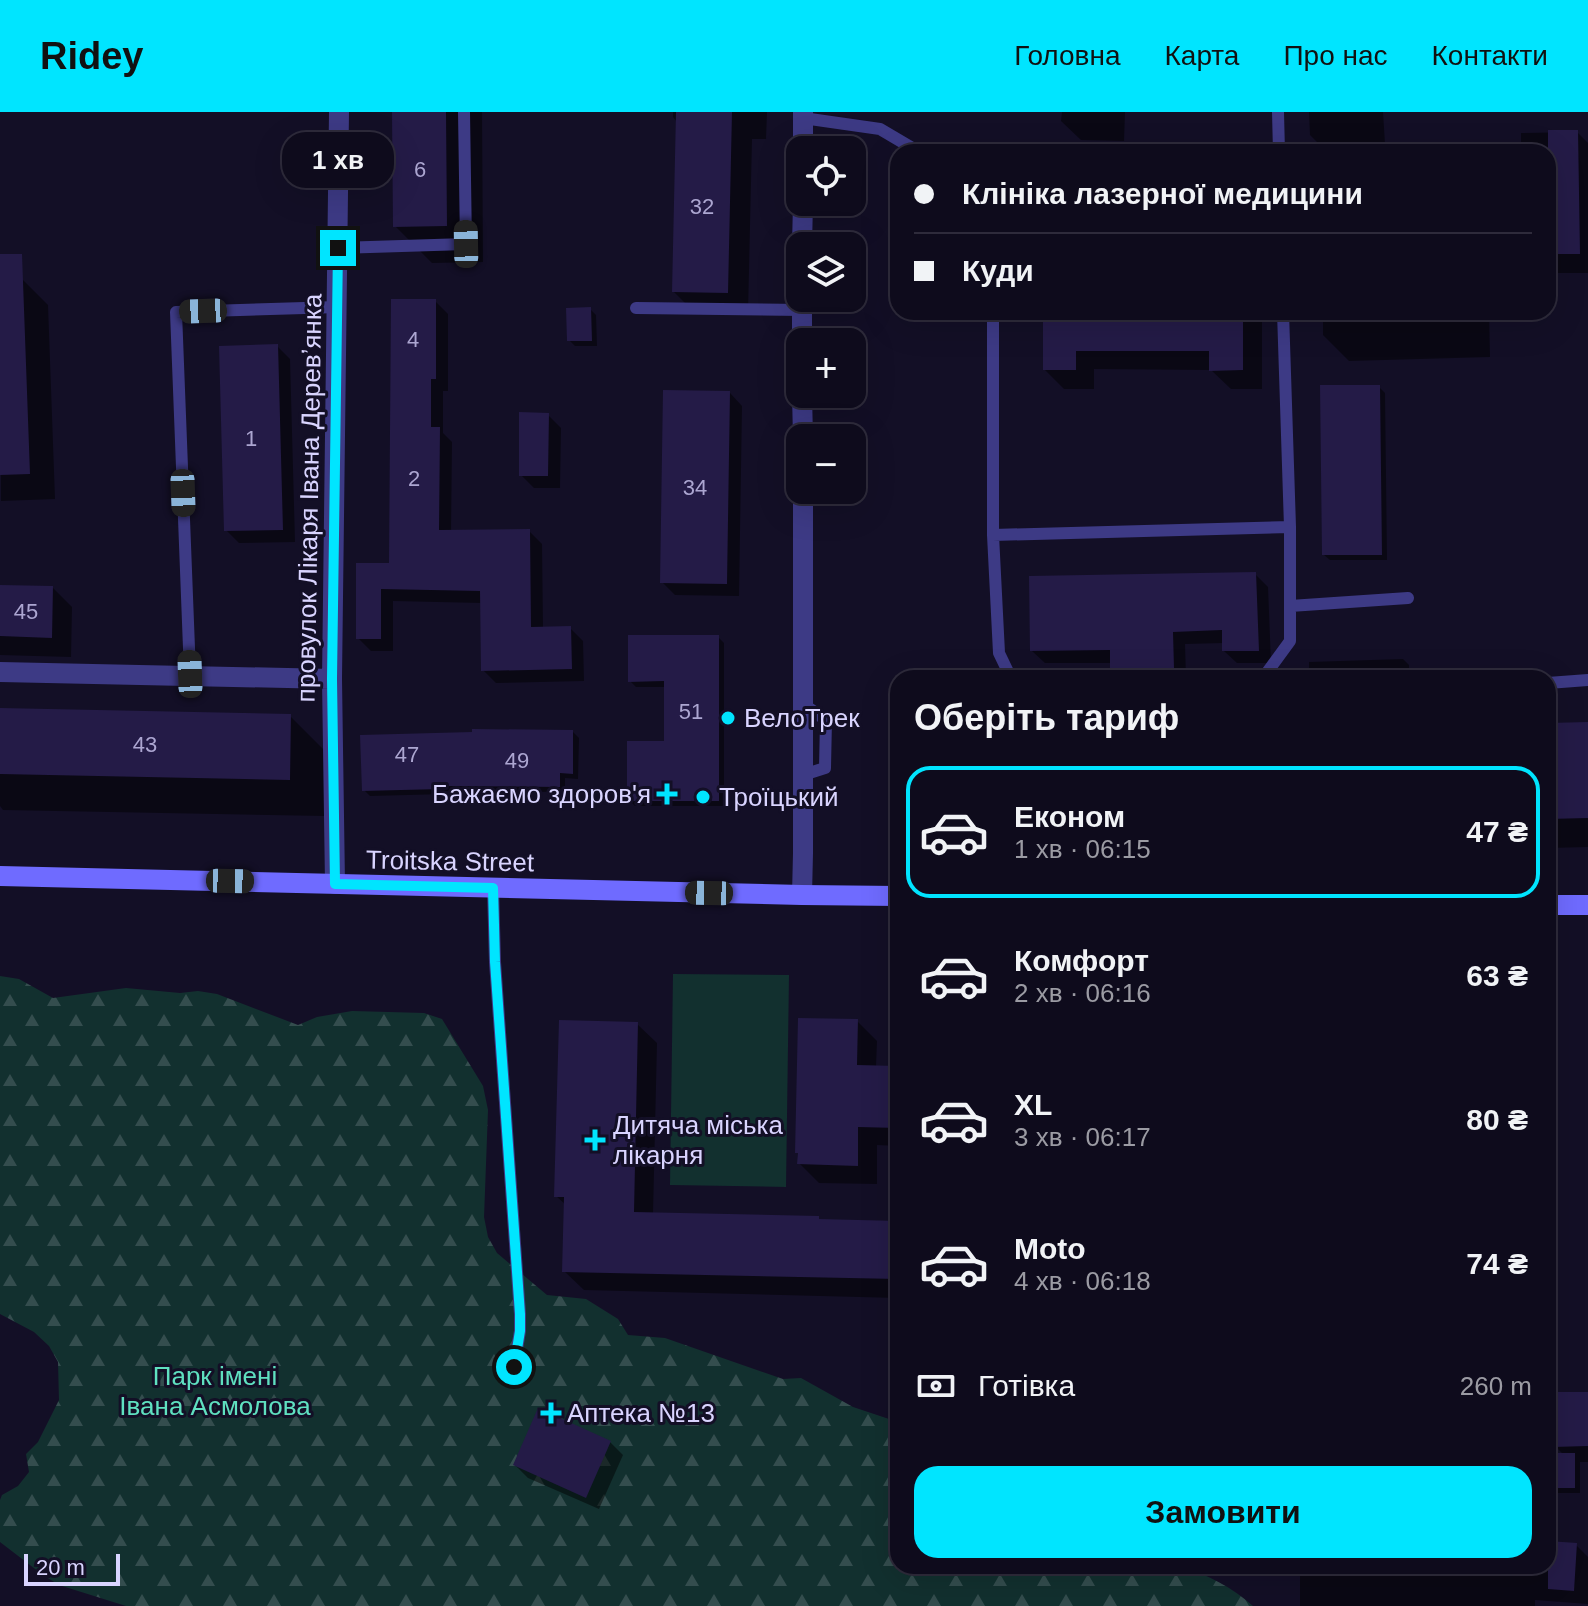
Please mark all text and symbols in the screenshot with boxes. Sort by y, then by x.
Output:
text: Ridey [40,35,143,77]
text: Головна [1014,40,1121,71]
text: Карта [1165,40,1239,71]
text: Про нас [1283,40,1388,71]
text: Контакти [1432,40,1548,71]
callout: 1 хв [282,132,394,188]
map controls [786,136,866,504]
button: locate [786,136,866,216]
text: 1 хв [312,145,364,175]
house number: 6 [414,157,426,182]
text: Клініка лазерної медицини [962,177,1363,210]
house number: 32 [690,194,714,219]
car [454,220,478,268]
route end [320,230,356,266]
button: layers [786,232,866,312]
text: Куди [962,254,1034,287]
street label: провулок Лікаря Івана Деревʼянка [290,293,328,703]
car [179,298,227,324]
house number: 4 [407,327,419,352]
button: + [786,328,866,408]
button: − [786,424,866,504]
house number: 1 [245,426,257,451]
house number: 2 [408,466,420,491]
car [170,469,196,517]
house number: 34 [683,475,707,500]
house number: 45 [14,599,38,624]
car [177,650,203,698]
text: Оберіть тариф [914,697,1179,738]
house number: 51 [679,699,703,724]
place label: ВелоТрек [744,703,860,733]
marker: ВелоТрек [719,709,737,727]
house number: 43 [133,732,157,757]
house number: 47 [395,742,419,767]
house number: 49 [505,748,529,773]
place label: Бажаємо здоров'я [432,779,651,809]
place label: Троїцький [719,782,838,812]
marker: Бажаємо здоров'я [658,785,676,803]
marker: Троїцький [694,788,712,806]
icon: car [918,796,990,868]
text: Економ [1014,800,1125,833]
text: 47 ₴ [1466,815,1528,848]
text: 1 хв · 06:15 [1014,834,1151,864]
street label: Troitska Street [366,845,535,877]
car [206,869,254,893]
car [685,881,733,905]
icon: car [918,940,990,1012]
text: Комфорт [1014,944,1149,977]
text: 63 ₴ [1466,959,1528,992]
text: 2 хв · 06:16 [1014,978,1151,1008]
icon: car [918,1084,990,1156]
text: XL [1014,1088,1052,1121]
text: 80 ₴ [1466,1103,1528,1136]
place label: Дитяча міська лікарня [613,1110,783,1170]
text: 3 хв · 06:17 [1014,1122,1151,1152]
marker: Дитяча міська лікарня [584,1129,606,1151]
icon: car [918,1228,990,1300]
text: Moto [1014,1232,1086,1265]
text: 74 ₴ [1466,1247,1528,1280]
text: 4 хв · 06:18 [1014,1266,1151,1296]
route start [496,1349,532,1385]
park label: Парк імені Івана Асмолова [119,1361,311,1421]
icon: cash [914,1364,958,1408]
text: Готівка [978,1369,1075,1402]
text: 260 m [1460,1371,1532,1401]
place label: Аптека №13 [567,1398,715,1428]
marker: Аптека №13 [542,1404,560,1422]
button: Замовити [914,1466,1532,1558]
scale bar [24,1550,120,1586]
text: 20 m [36,1555,85,1580]

